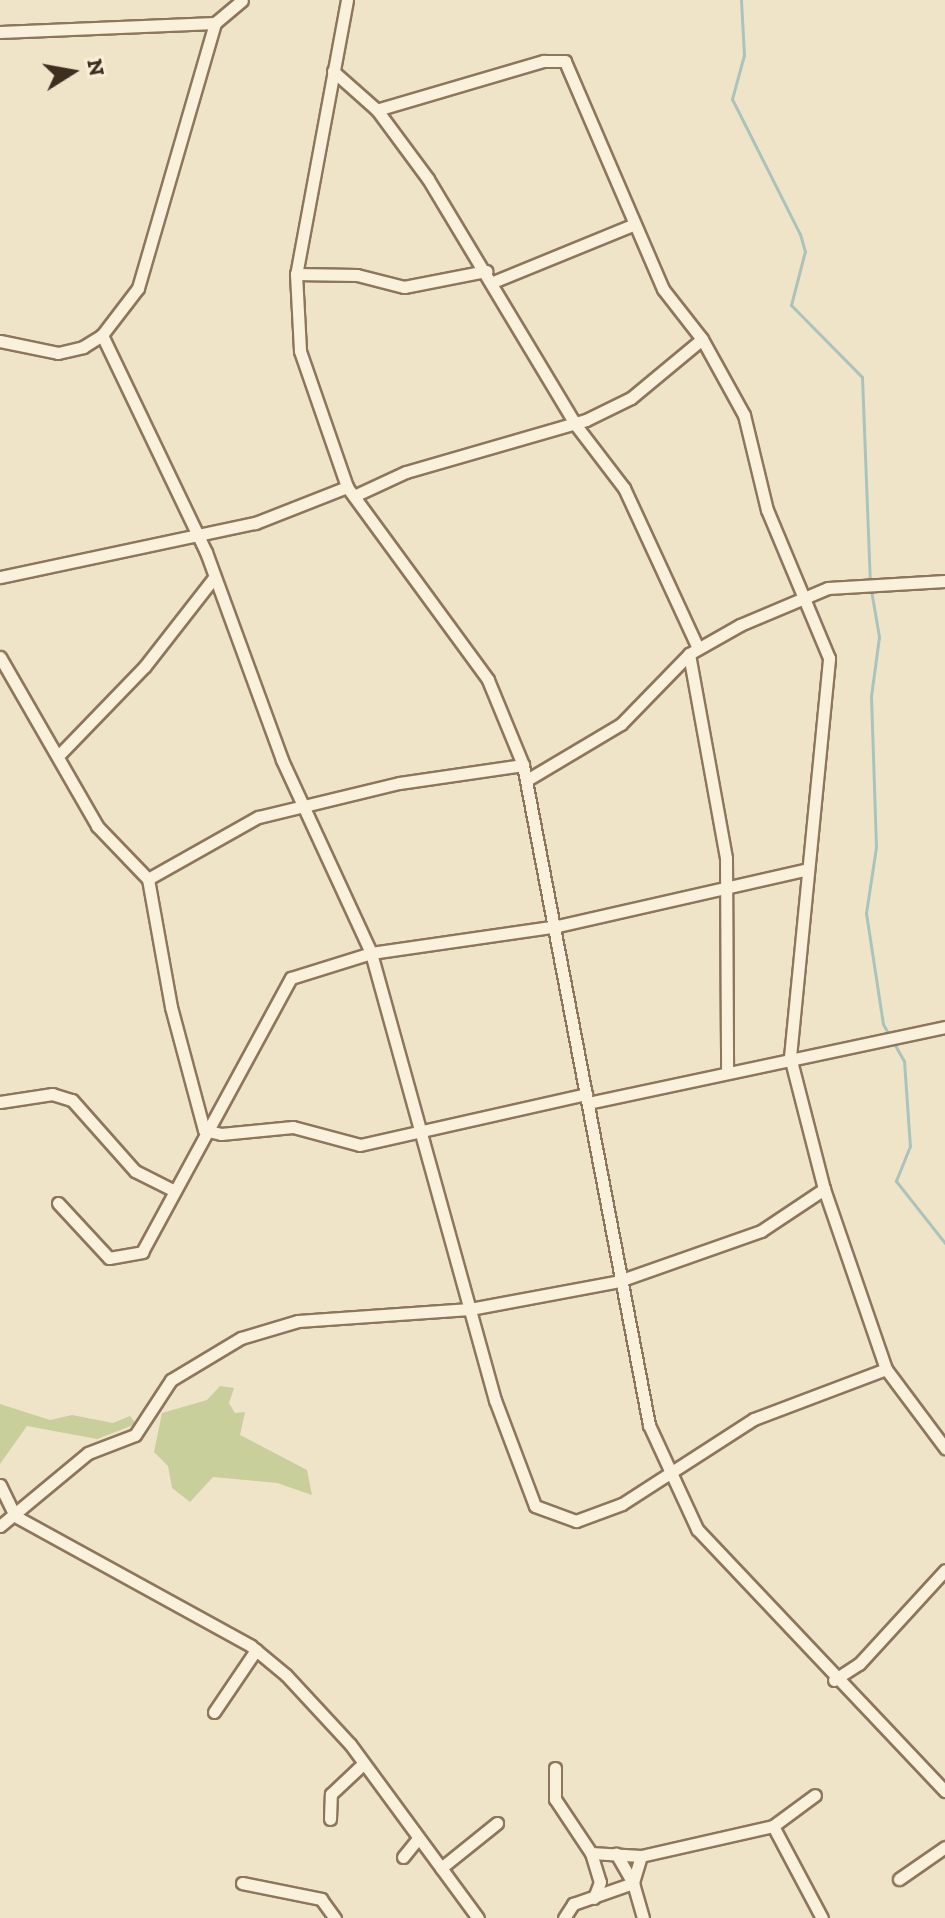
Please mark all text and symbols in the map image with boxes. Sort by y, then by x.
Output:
north arrow [32,32,112,112]
text: N [81,57,111,78]

